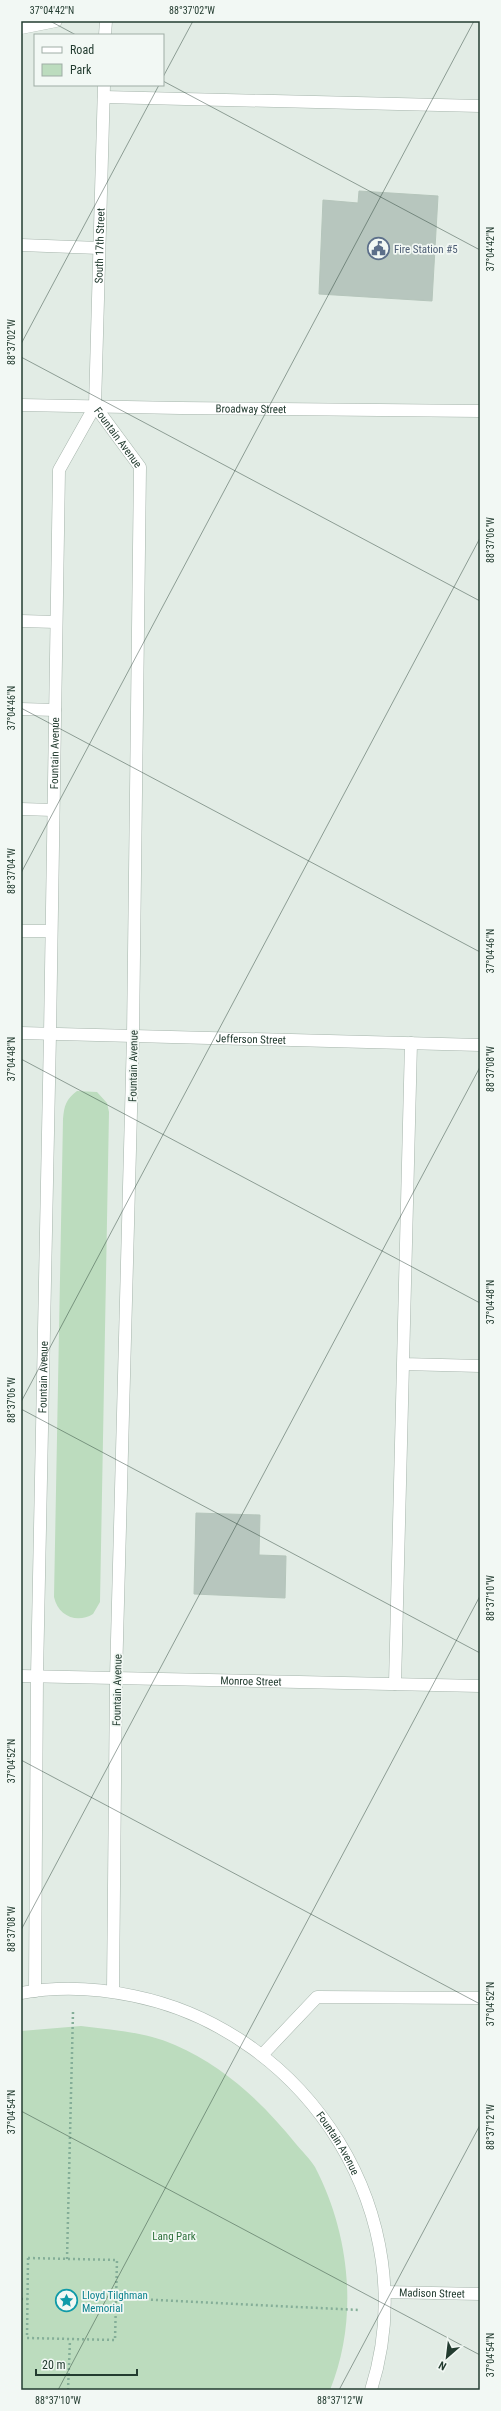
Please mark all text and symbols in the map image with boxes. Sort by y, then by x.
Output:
text: 37°04'42"N [30,5,74,16]
text: 88°37'02"W [169,5,215,16]
legend [34,34,164,86]
text: Road [70,43,94,57]
text: Park [70,63,92,77]
street label: South 17th Street [92,208,108,284]
text: 37°04'42"N [485,227,496,271]
public building icon: Fire Station #5 [365,236,391,262]
place label: Fire Station #5 [394,243,458,256]
text: 88°37'02"W [6,319,17,365]
street label: Broadway Street [215,402,286,416]
street label: Fountain Avenue [91,405,144,471]
text: 88°37'06"W [485,517,496,563]
text: 37°04'46"N [6,686,17,730]
street label: Fountain Avenue [48,717,62,789]
text: 88°37'04"W [6,848,17,894]
text: 37°04'46"N [485,929,496,973]
street label: Fountain Avenue [126,1030,141,1102]
street label: Jefferson Street [216,1032,286,1047]
text: 37°04'48"N [6,1037,17,1081]
text: 88°37'08"W [485,1046,496,1092]
text: 37°04'48"N [485,1280,496,1324]
street label: Fountain Avenue [36,1341,51,1413]
text: 88°37'06"W [6,1377,17,1423]
text: 88°37'10"W [485,1575,496,1621]
street label: Fountain Avenue [110,1654,125,1726]
street label: Monroe Street [220,1674,282,1689]
text: 37°04'52"N [6,1739,17,1783]
text: 88°37'08"W [6,1906,17,1952]
text: 37°04'52"N [485,1982,496,2026]
text: 37°04'54"N [6,2090,17,2134]
text: 88°37'12"W [485,2104,496,2150]
street label: Fountain Avenue [313,2109,362,2177]
park label: Lang Park [152,2230,196,2243]
street label: Madison Street [399,2286,465,2301]
place icon: Lloyd Tilghman Memorial [53,2288,79,2314]
place label: Lloyd Tilghman Memorial [82,2289,148,2315]
text: 37°04'54"N [485,2333,496,2377]
north arrow [427,2337,467,2377]
scale bar [36,2351,137,2377]
text: 20 m [42,2358,66,2372]
text: N [436,2358,449,2373]
text: 88°37'10"W [35,2395,81,2406]
text: 88°37'12"W [317,2395,363,2406]

